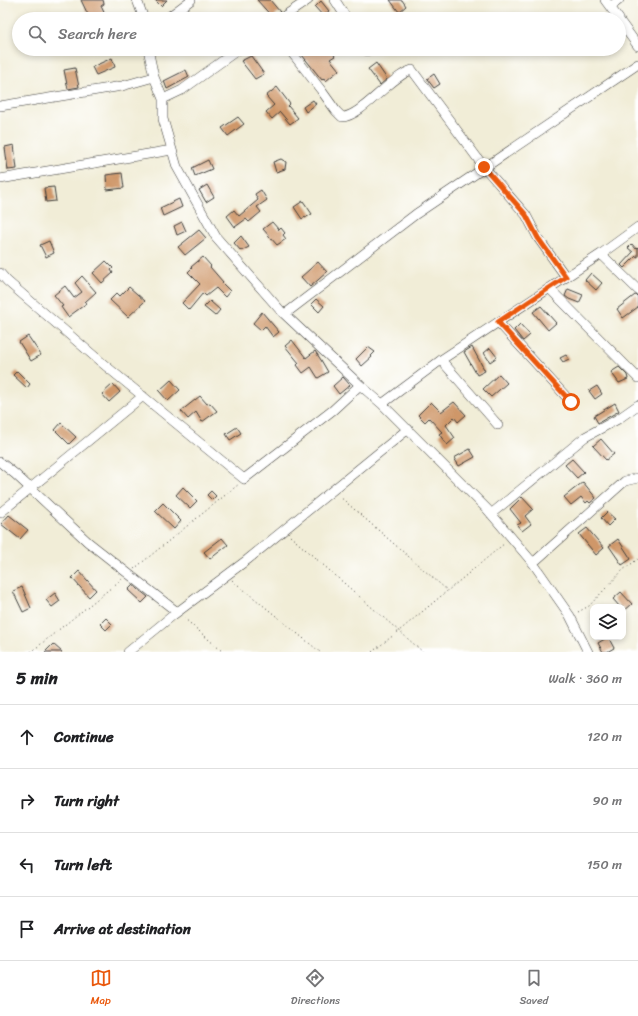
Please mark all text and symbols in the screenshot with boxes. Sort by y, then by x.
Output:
search box [12,12,626,56]
text: Search here [58,21,137,47]
icon: search [26,23,48,45]
route end [475,158,493,176]
route start [562,393,580,411]
map controls [590,604,626,640]
button: layers [590,604,626,640]
text: 5 min [16,663,58,693]
text: Walk · 360 m [548,667,622,690]
text: Continue [54,724,114,750]
text: 120 m [587,725,622,748]
icon: ahead [16,726,38,748]
text: Turn right [54,788,119,814]
text: 90 m [592,789,622,812]
icon: right [16,790,38,812]
text: Turn left [54,852,112,878]
text: 150 m [587,853,622,876]
icon: left [16,854,38,876]
text: Arrive at destination [54,916,191,942]
icon: arrive [16,918,38,940]
tab: Map [90,967,112,1010]
tab: Directions [291,967,340,1010]
tab: Saved [519,967,548,1010]

